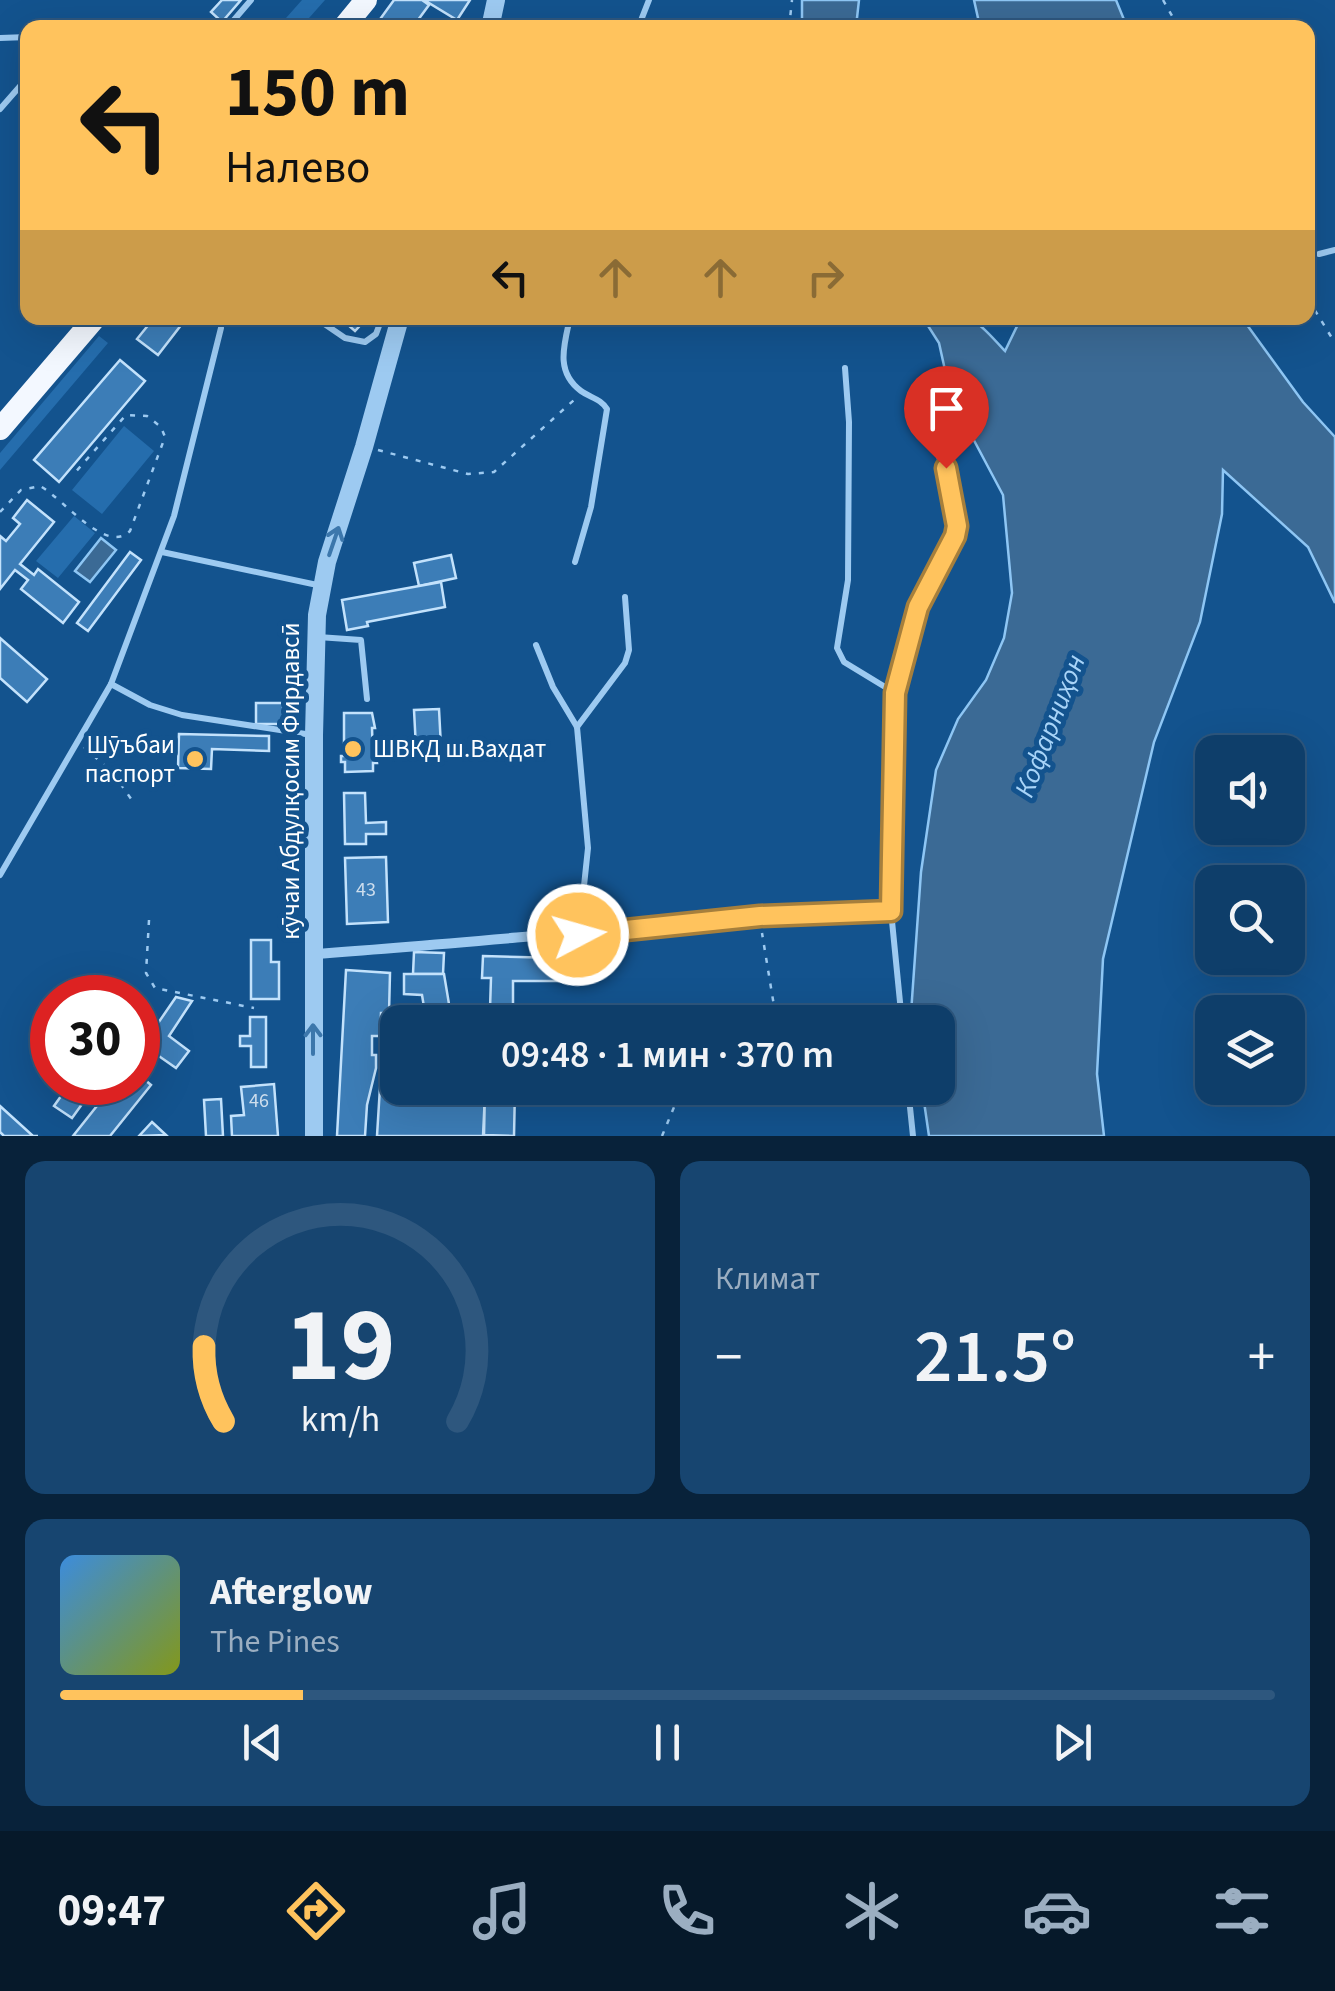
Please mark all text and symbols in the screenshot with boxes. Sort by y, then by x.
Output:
text: 150 m [225,43,410,143]
icon: left [60,60,190,190]
text: Налево [225,136,371,200]
icon: left [483,250,538,305]
icon: ahead [588,250,643,305]
icon: ahead [693,250,748,305]
icon: right [798,250,853,305]
pin [904,366,989,469]
icon: arrive [919,381,974,436]
one-way arrow [326,526,344,557]
street label: кӯчаи Абдулқосим Фирдавсӣ [273,622,309,940]
water label: Кофарниҳон [1004,649,1096,803]
place label: Шӯъбаи паспорт [85,727,175,792]
place label: ШВКД ш.Вахдат [373,731,546,767]
map controls [1195,735,1305,1105]
button: sound [1195,735,1305,845]
marker: ШВКД ш.Вахдат [342,738,364,760]
marker: Шӯъбаи паспорт [184,748,206,770]
button: search [1195,865,1305,975]
house number: 43 [356,876,376,904]
position arrow [526,883,630,987]
speed limit sign: 30 [30,975,160,1105]
button: layers [1195,995,1305,1105]
one-way arrow [304,1023,323,1055]
text: 09:48 · 1 мин · 370 m [501,1028,834,1082]
house number: 46 [249,1087,269,1115]
text: Климат [715,1256,820,1302]
text: 19 [285,1273,395,1421]
text: 21.5° [914,1304,1076,1411]
text: − [715,1319,742,1397]
text: + [1248,1319,1275,1397]
text: km/h [300,1394,380,1445]
text: Afterglow [210,1565,373,1619]
text: The Pines [210,1619,340,1665]
icon: previous [235,1715,290,1770]
icon: pause [640,1715,695,1770]
icon: next [1045,1715,1100,1770]
icon: directions [281,1876,351,1946]
icon: music [467,1876,537,1946]
icon: phone [652,1876,722,1946]
icon: climate [837,1876,907,1946]
icon: car [1022,1876,1092,1946]
icon: filters [1207,1876,1277,1946]
text: 09:47 [58,1879,166,1943]

